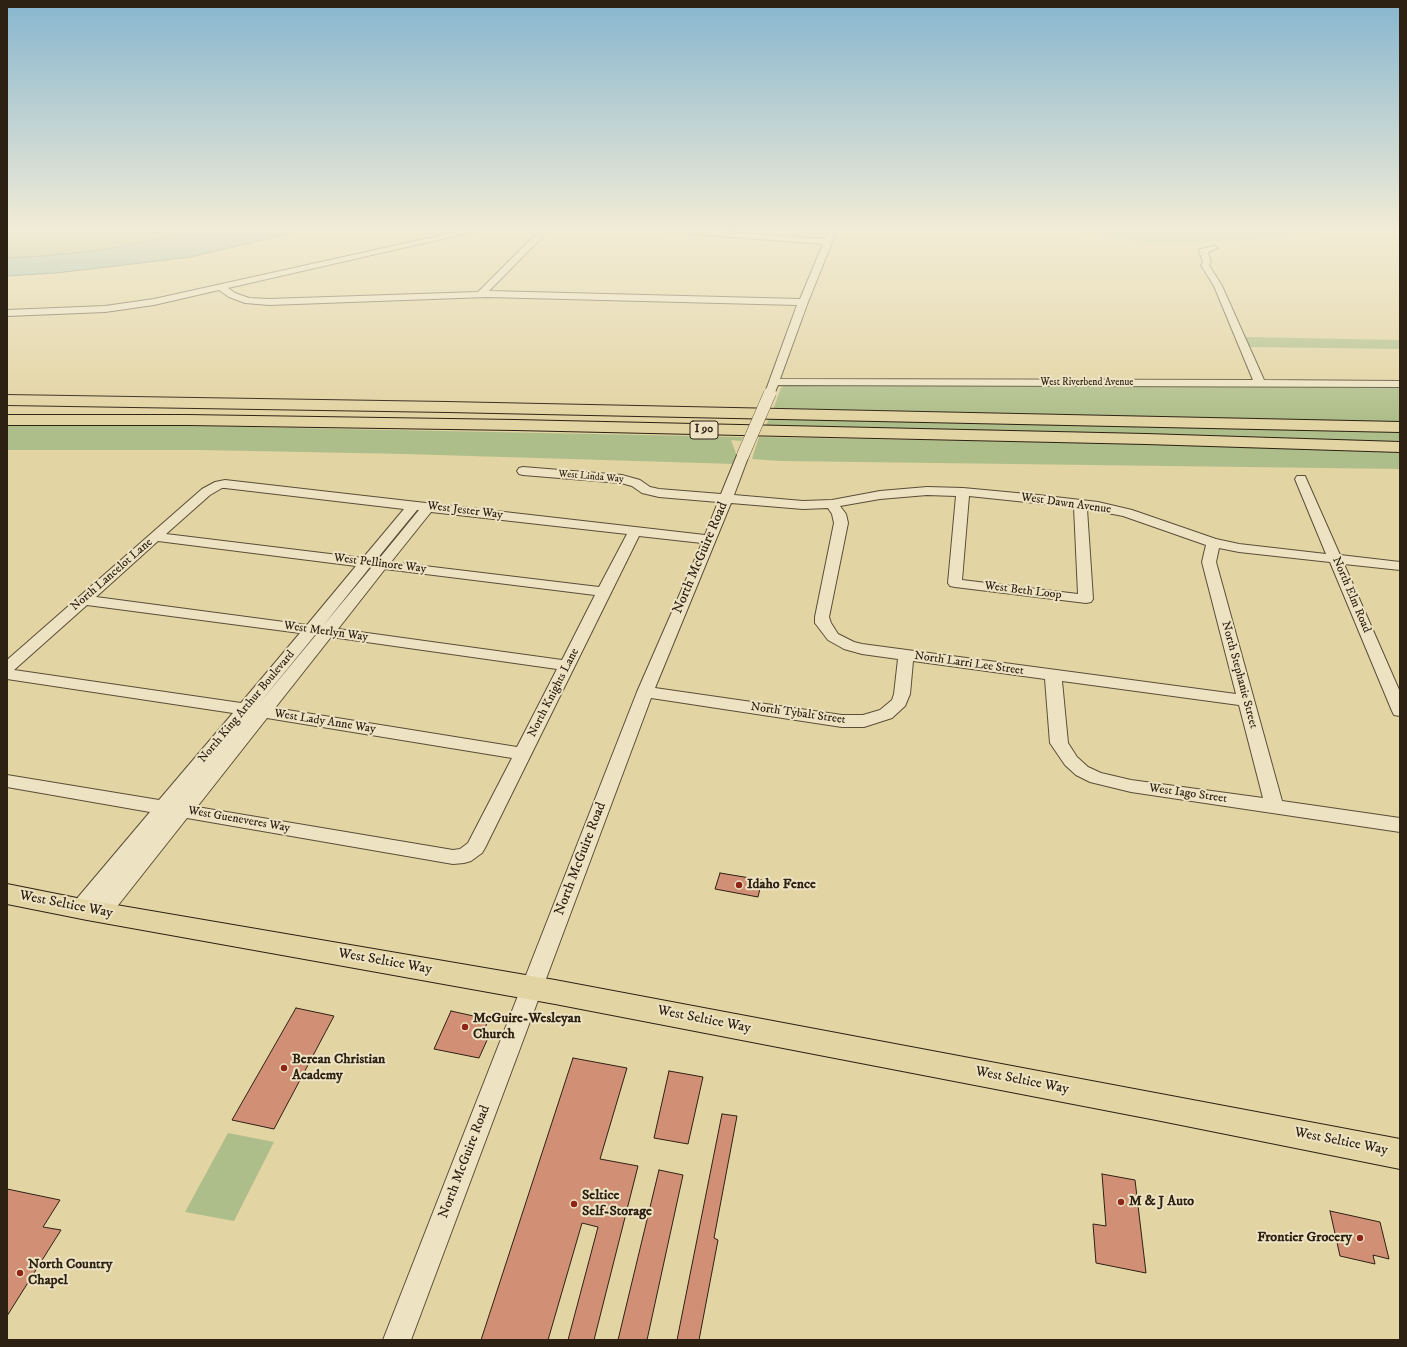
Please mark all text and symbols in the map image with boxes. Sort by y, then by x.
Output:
street label: West Riverbend Avenue [1041,377,1133,389]
road number: I 90 [690,421,718,439]
street label: West Linda Way [558,468,624,486]
street label: West Dawn Avenue [1020,491,1112,517]
street label: West Jester Way [426,499,504,523]
street label: North McGuire Road [670,500,732,616]
street label: North Lancelot Lane [68,536,156,614]
street label: West Pellinore Way [333,551,427,577]
street label: North Elm Road [1329,555,1373,635]
street label: West Beth Loop [984,579,1062,603]
street label: West Merlyn Way [283,619,369,645]
street label: North Stephanie Street [1218,620,1260,730]
street label: North Knights Lane [525,646,583,740]
street label: North King Arthur Boulevard [196,648,298,766]
street label: North Larri Lee Street [913,649,1025,679]
street label: North Tybalt Street [750,700,846,728]
street label: West Lady Anne Way [273,707,377,737]
street label: West Iago Street [1148,781,1228,807]
street label: North McGuire Road [552,800,610,918]
street label: West Gueneveres Way [187,804,291,836]
place label: Idaho Fence [747,877,816,893]
marker: Idaho Fence [734,880,744,890]
street label: West Seltice Way [18,888,114,922]
street label: West Seltice Way [337,945,433,979]
street label: West Seltice Way [656,1003,752,1037]
place label: McGuire-Wesleyan Church [473,1011,581,1044]
marker: McGuire-Wesleyan Church [460,1022,470,1032]
place label: Berean Christian Academy [292,1052,385,1084]
marker: Berean Christian Academy [279,1063,289,1073]
street label: West Seltice Way [974,1064,1070,1098]
street label: North McGuire Road [436,1103,494,1221]
street label: West Seltice Way [1293,1125,1389,1159]
place label: Seltice Self-Storage [582,1188,652,1220]
place label: M & J Auto [1129,1194,1194,1210]
marker: M & J Auto [1116,1197,1126,1207]
marker: Seltice Self-Storage [569,1199,579,1209]
place label: Frontier Grocery [1257,1230,1352,1246]
marker: Frontier Grocery [1355,1233,1365,1243]
place label: North Country Chapel [28,1257,112,1290]
marker: North Country Chapel [15,1268,25,1278]

